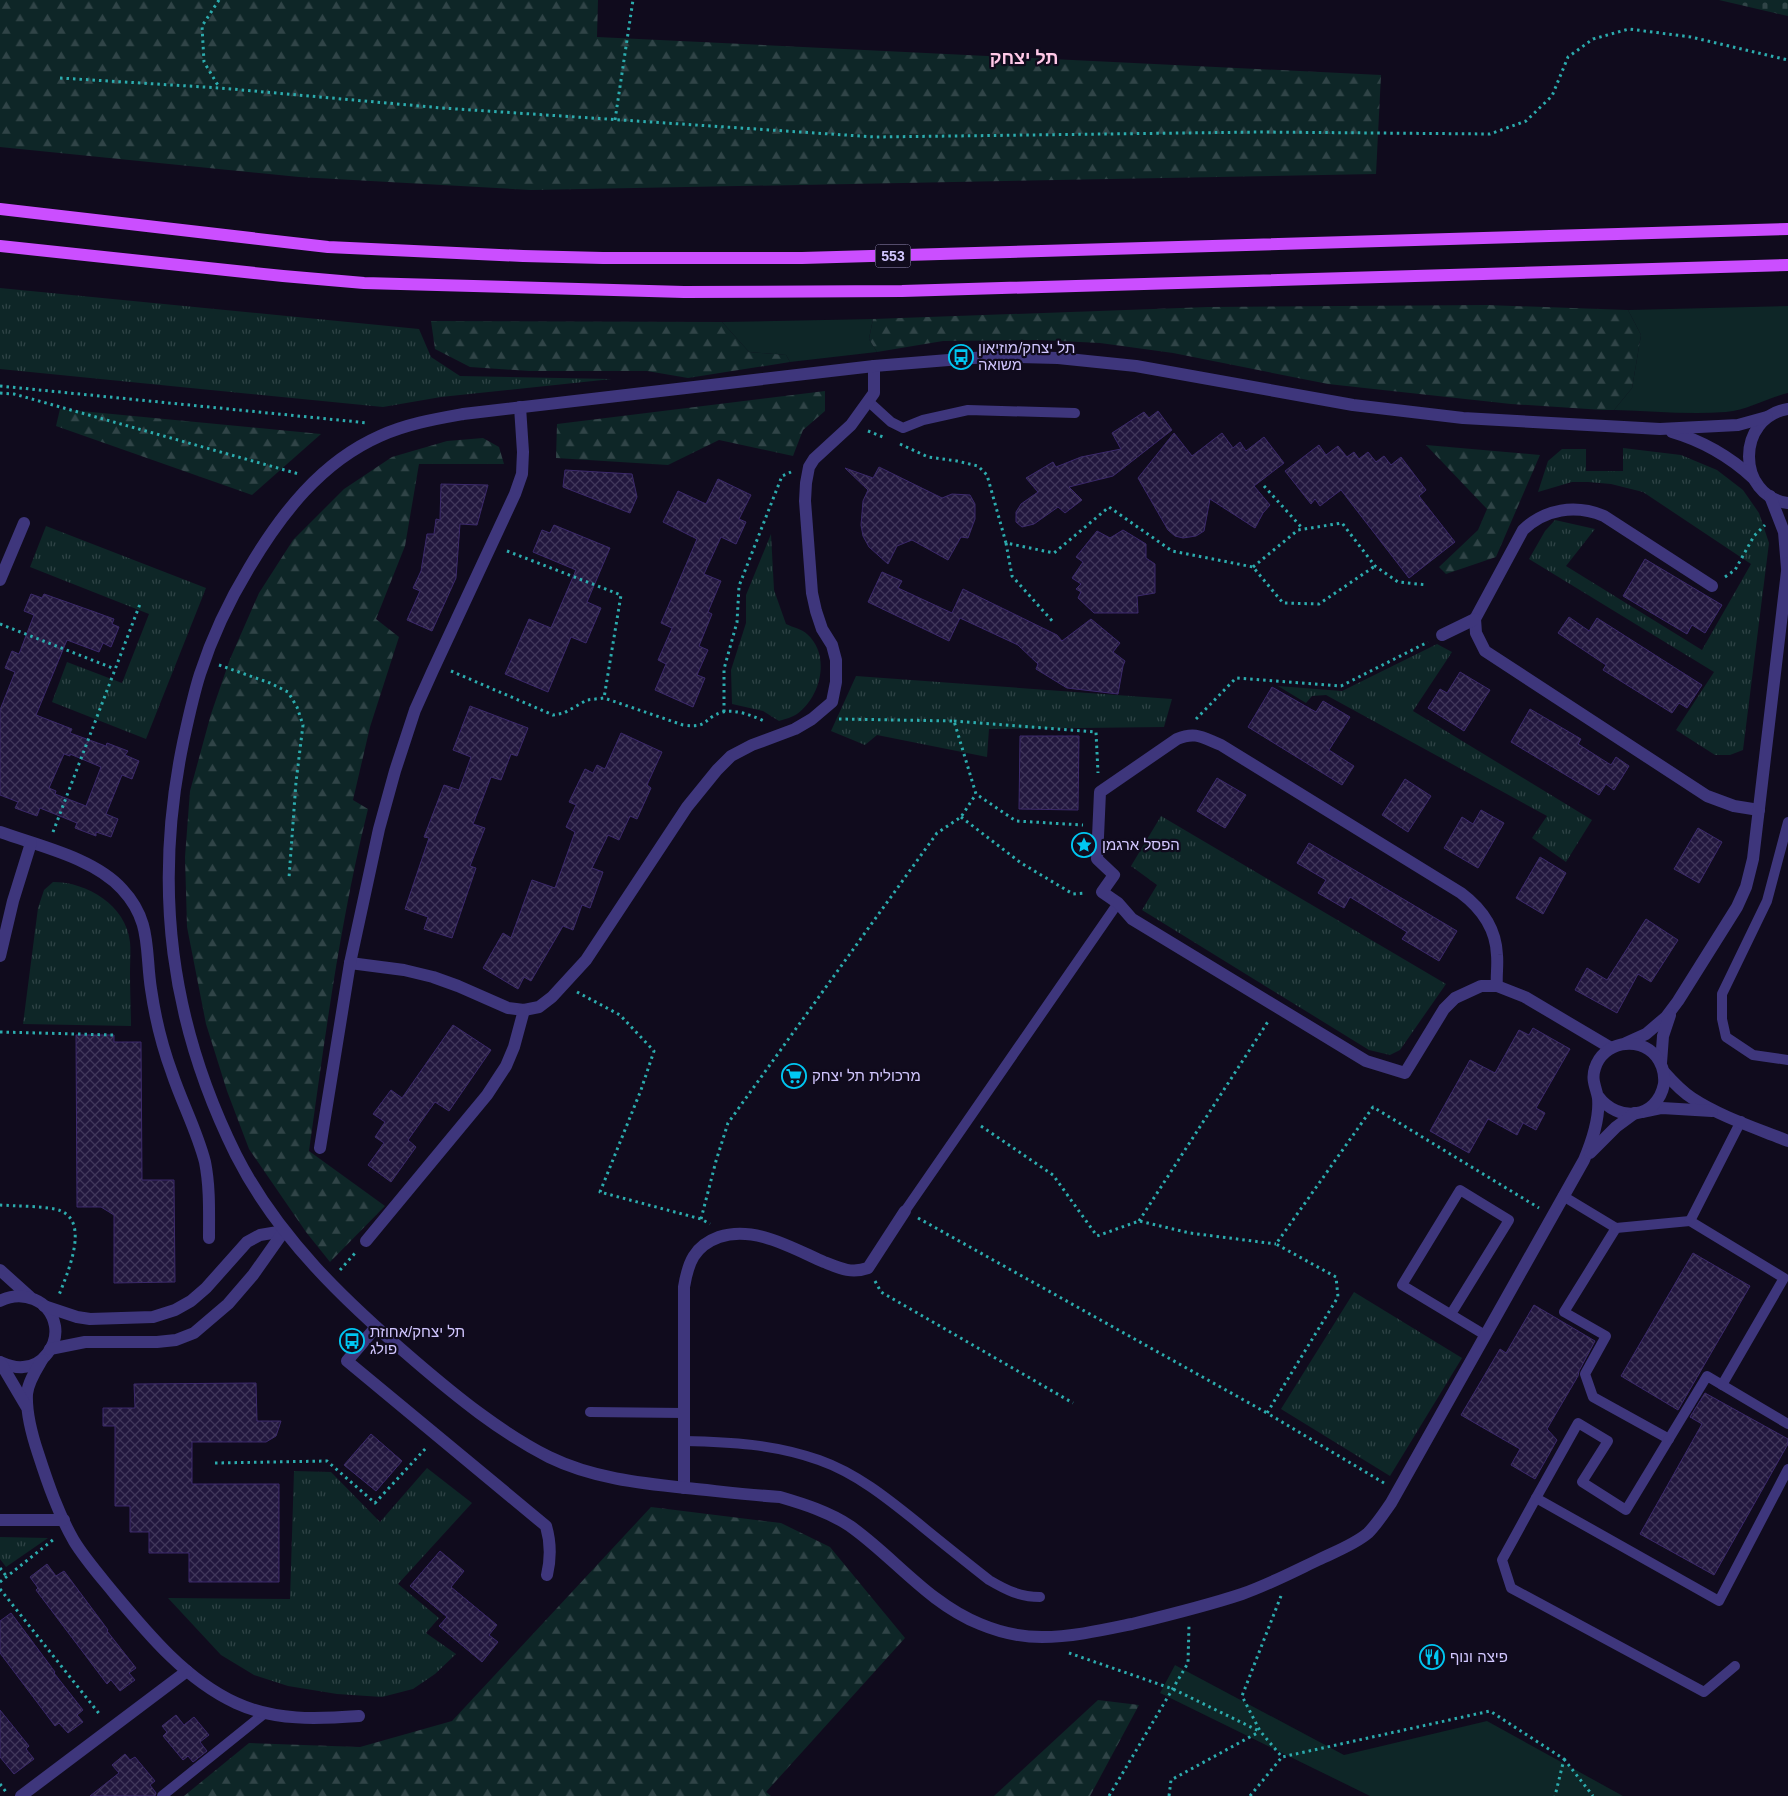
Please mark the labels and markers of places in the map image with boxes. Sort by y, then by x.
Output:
place label: תל יצחק/מוזיאון משואה [978,339,1075,373]
bus stop icon: תל יצחק/מוזיאון משואה [948,344,974,370]
place icon: הפסל ארגמן [1071,832,1097,858]
place label: הפסל ארגמן [1102,836,1180,853]
supermarket icon: מרכולית תל יצחק [781,1063,807,1089]
place label: מרכולית תל יצחק [812,1067,921,1084]
place label: תל יצחק/אחוזת פולג [370,1323,465,1357]
bus stop icon: תל יצחק/אחוזת פולג [339,1328,365,1354]
restaurant icon: פיצה ונוף [1419,1644,1445,1670]
place label: פיצה ונוף [1450,1648,1508,1665]

